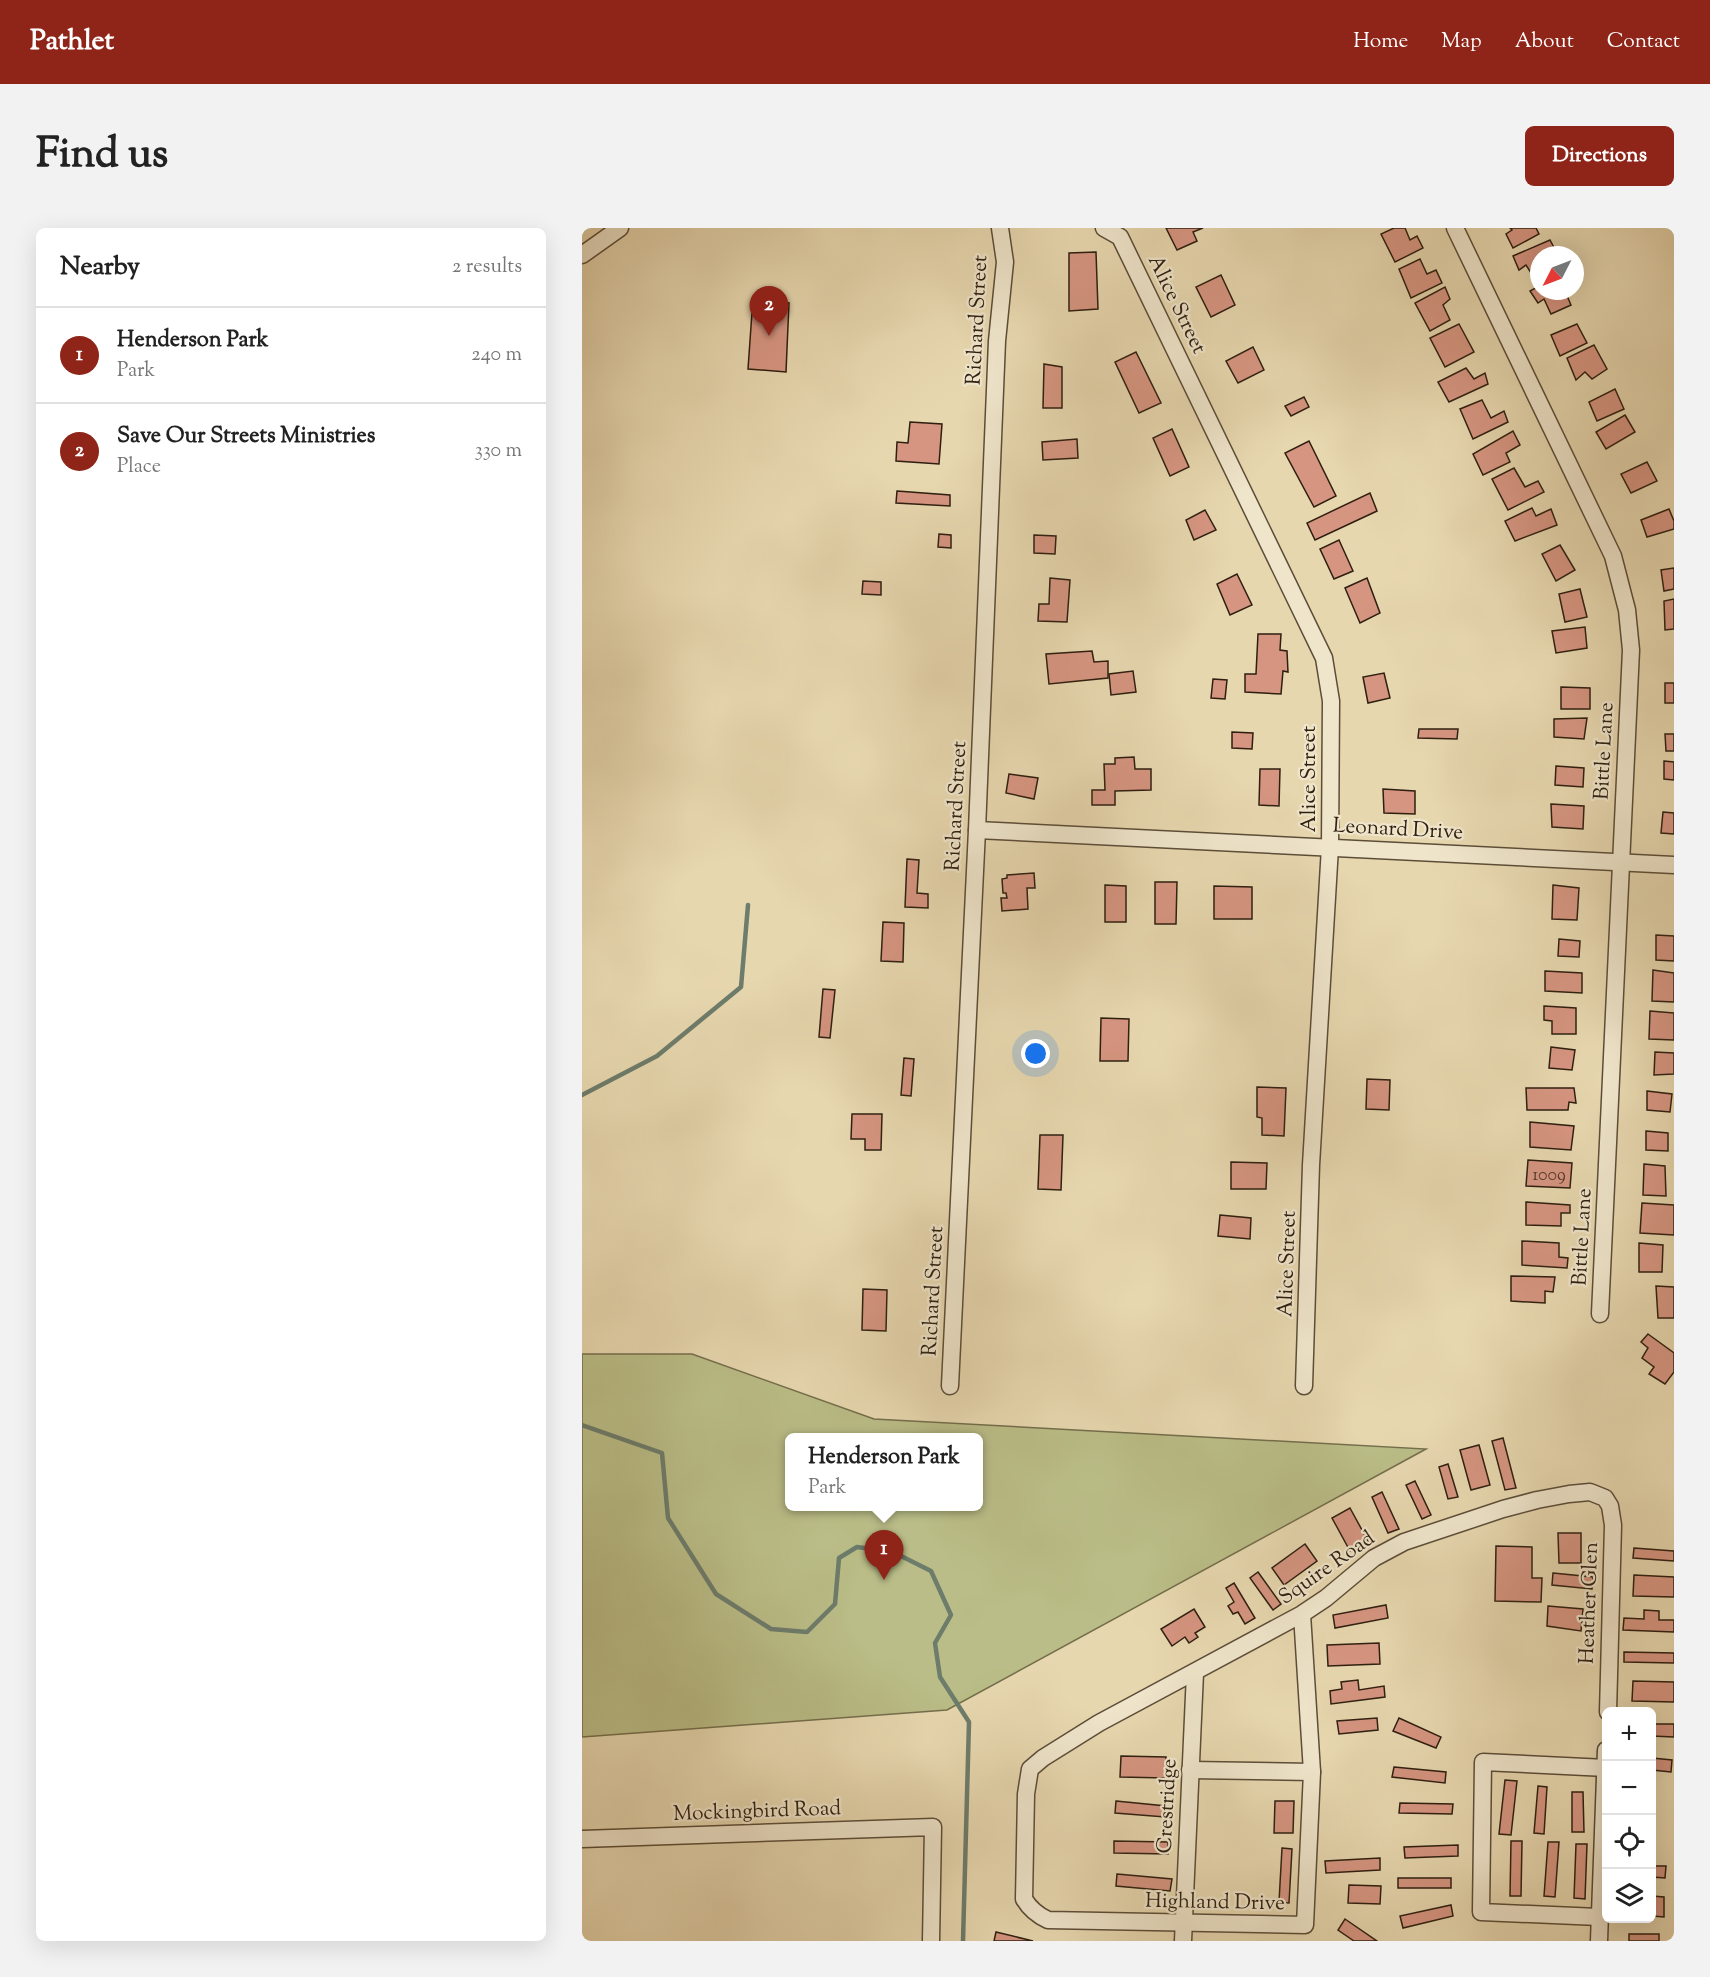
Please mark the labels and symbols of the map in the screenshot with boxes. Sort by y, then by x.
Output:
north arrow [1530,246,1584,300]
street label: Alice Street [1139,250,1213,359]
street label: Richard Street [960,254,996,386]
pin: 2 [750,286,789,336]
street label: Bittle Lane [1587,702,1623,801]
street label: Alice Street [1295,726,1325,832]
street label: Richard Street [939,740,975,872]
street label: Leonard Drive [1332,812,1464,848]
your location [1021,1039,1050,1068]
house number: 1009 [1532,1163,1566,1189]
street label: Bittle Lane [1565,1188,1601,1287]
street label: Alice Street [1271,1210,1305,1318]
street label: Richard Street [916,1225,952,1357]
street label: Squire Road [1273,1524,1381,1613]
pin: 1 [864,1530,904,1580]
street label: Heather Glen [1573,1541,1607,1665]
street label: Crestridge [1151,1758,1185,1854]
street label: Mockingbird Road [672,1794,842,1830]
street label: Highland Drive [1145,1887,1285,1919]

